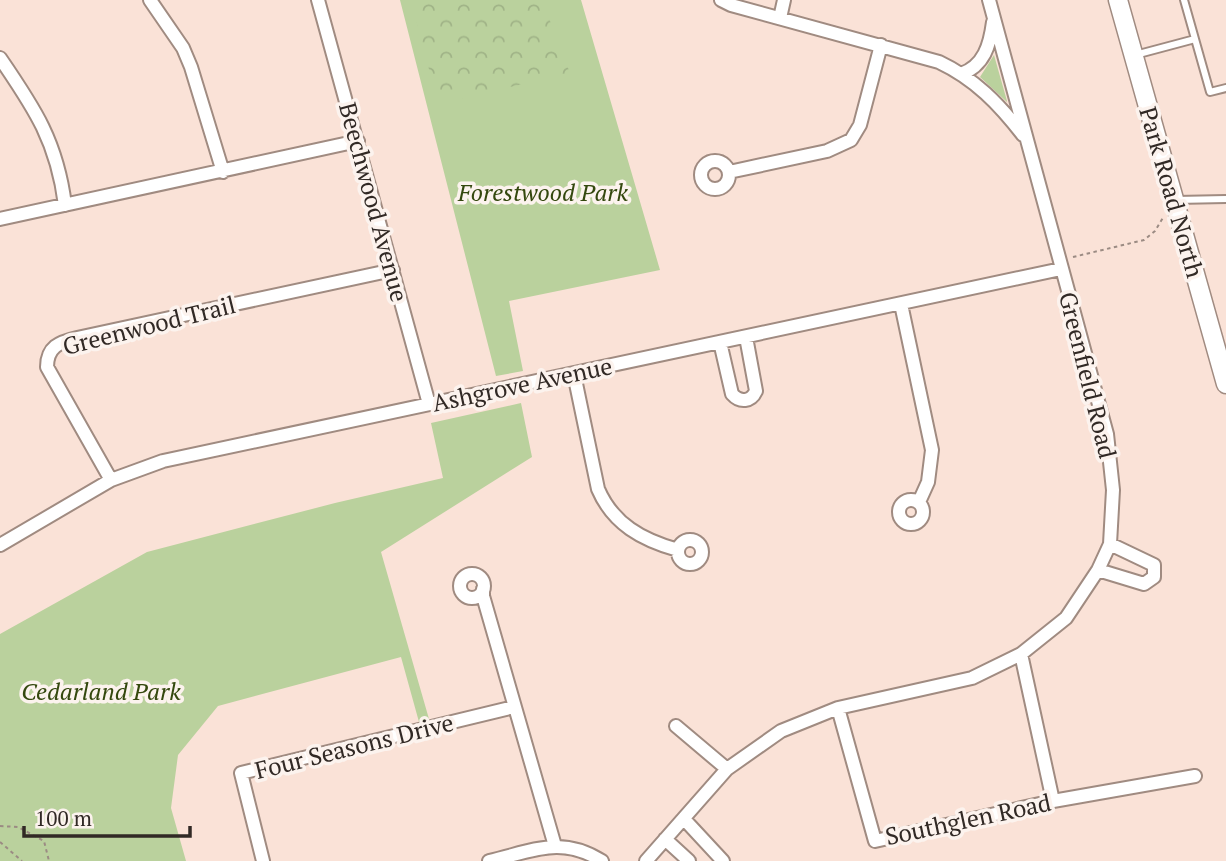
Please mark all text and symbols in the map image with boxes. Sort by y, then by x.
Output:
street label: Beechwood Avenue [332,99,416,305]
street label: Park Road North [1132,103,1212,281]
park label: Forestwood Park [457,176,629,208]
street label: Greenwood Trail [59,288,239,362]
street label: Greenfield Road [1052,288,1124,462]
street label: Ashgrove Avenue [429,349,615,419]
park label: Cedarland Park [21,675,181,707]
street label: Four Seasons Drive [251,706,457,786]
street label: Southglen Road [882,786,1054,852]
scale bar [24,794,191,838]
text: 100 m [35,804,92,832]

